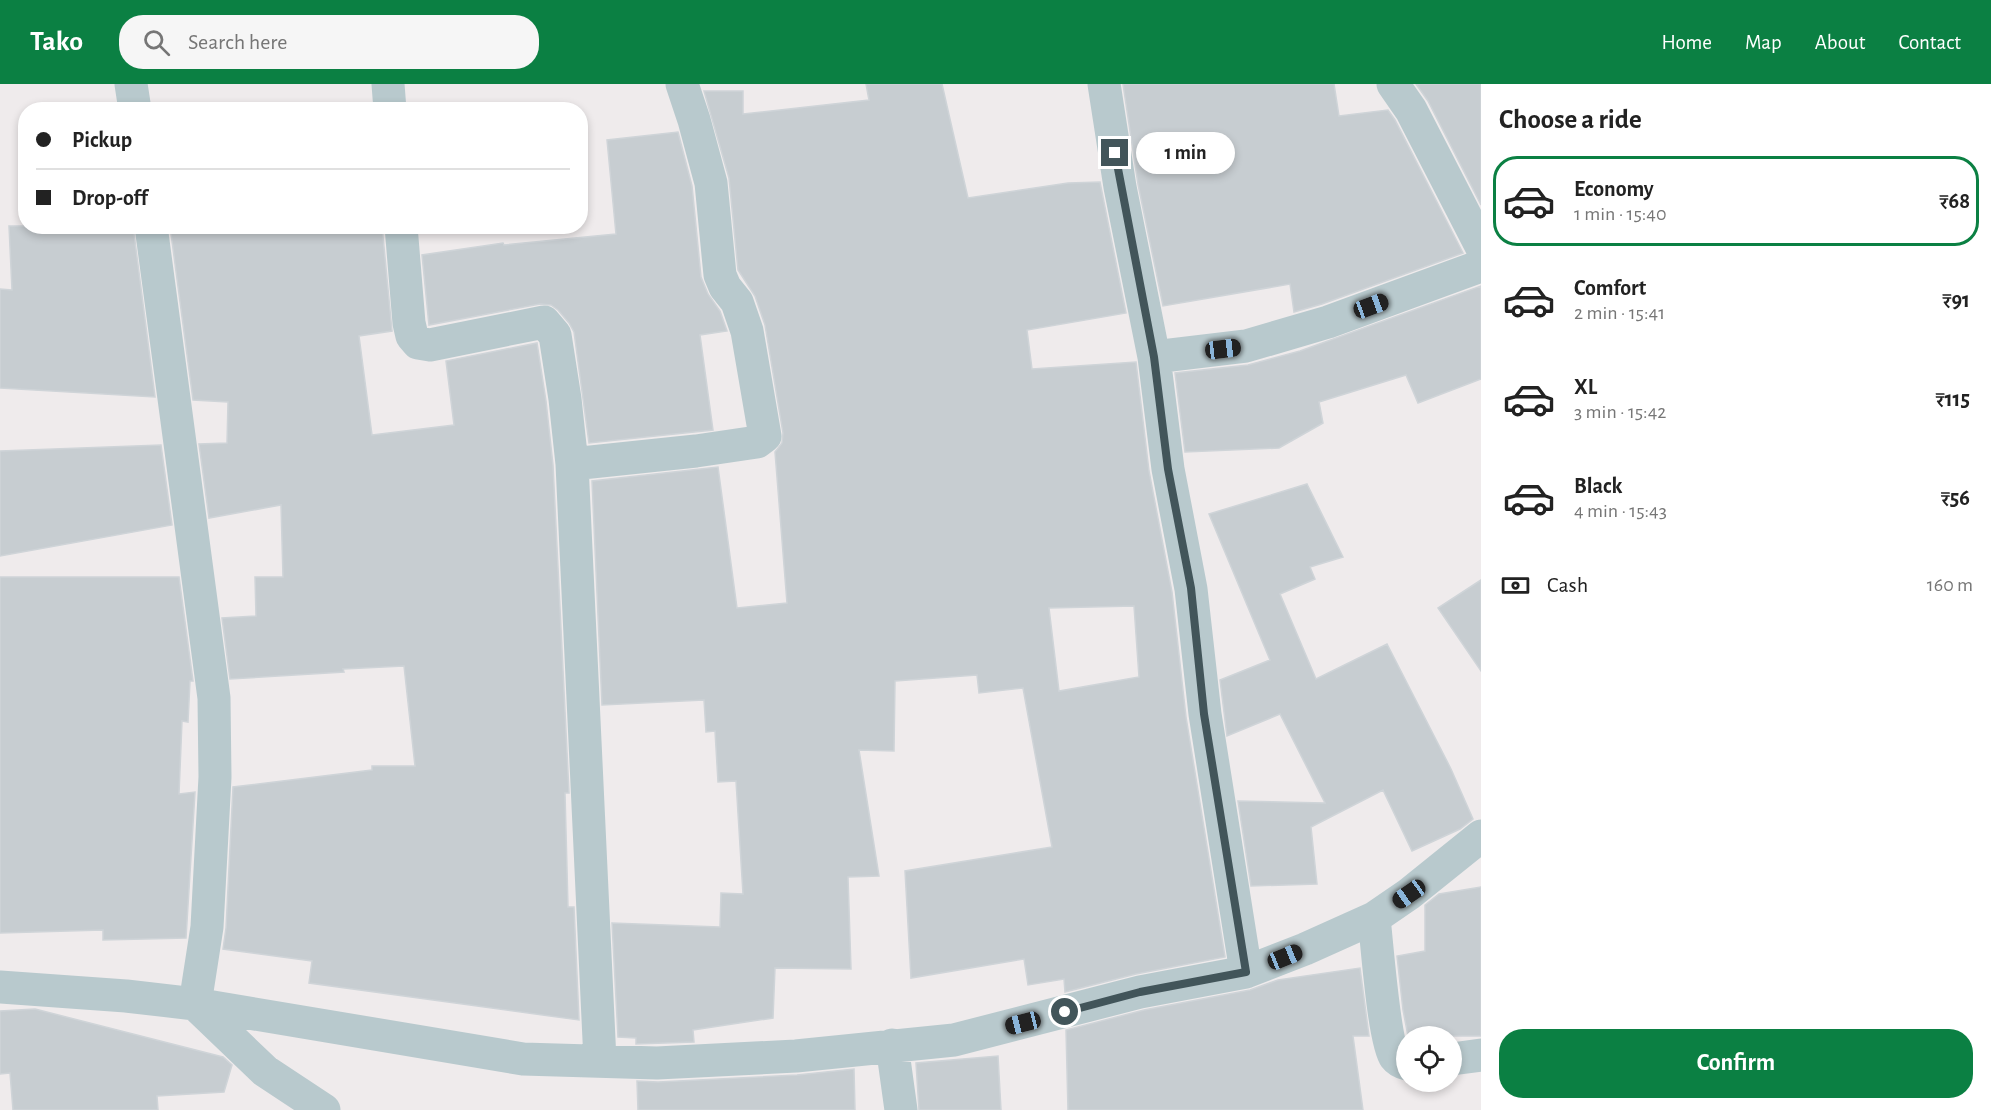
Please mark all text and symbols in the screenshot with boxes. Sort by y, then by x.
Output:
search box [119,15,539,69]
icon: search [140,26,173,59]
text: Tako [30,28,83,56]
text: Search here [188,31,288,53]
text: Home [1661,32,1712,53]
text: Map [1745,32,1782,53]
text: About [1815,32,1865,53]
text: Contact [1898,32,1961,53]
text: Choose a ride [1499,106,1642,133]
text: Pickup [72,129,132,151]
callout: 1 min [1136,132,1235,174]
route end [1101,139,1128,166]
text: 1 min [1164,143,1207,163]
icon: car [1502,174,1556,228]
text: Economy [1574,178,1654,200]
text: Drop-off [72,187,148,209]
text: ₹68 [1939,190,1970,212]
text: 1 min · 15:40 [1574,204,1667,224]
icon: car [1502,273,1556,327]
text: Comfort [1574,277,1646,299]
text: ₹91 [1942,289,1970,311]
car [1351,291,1391,321]
text: 2 min · 15:41 [1574,303,1665,323]
car [1204,338,1242,360]
icon: car [1502,372,1556,426]
text: XL [1574,376,1597,398]
text: ₹115 [1935,388,1970,410]
text: 3 min · 15:42 [1574,402,1666,422]
icon: car [1502,471,1556,525]
text: Black [1574,475,1622,497]
text: ₹56 [1941,487,1970,509]
text: 4 min · 15:43 [1574,501,1667,521]
icon: cash [1499,569,1532,602]
text: Cash [1547,574,1588,596]
text: 160 m [1927,575,1973,595]
car [1389,876,1429,912]
car [1265,942,1305,972]
route start [1051,998,1078,1025]
car [1003,1010,1043,1036]
map controls [1396,1026,1462,1092]
button: locate [1396,1026,1462,1092]
button: Confirm [1499,1029,1973,1098]

